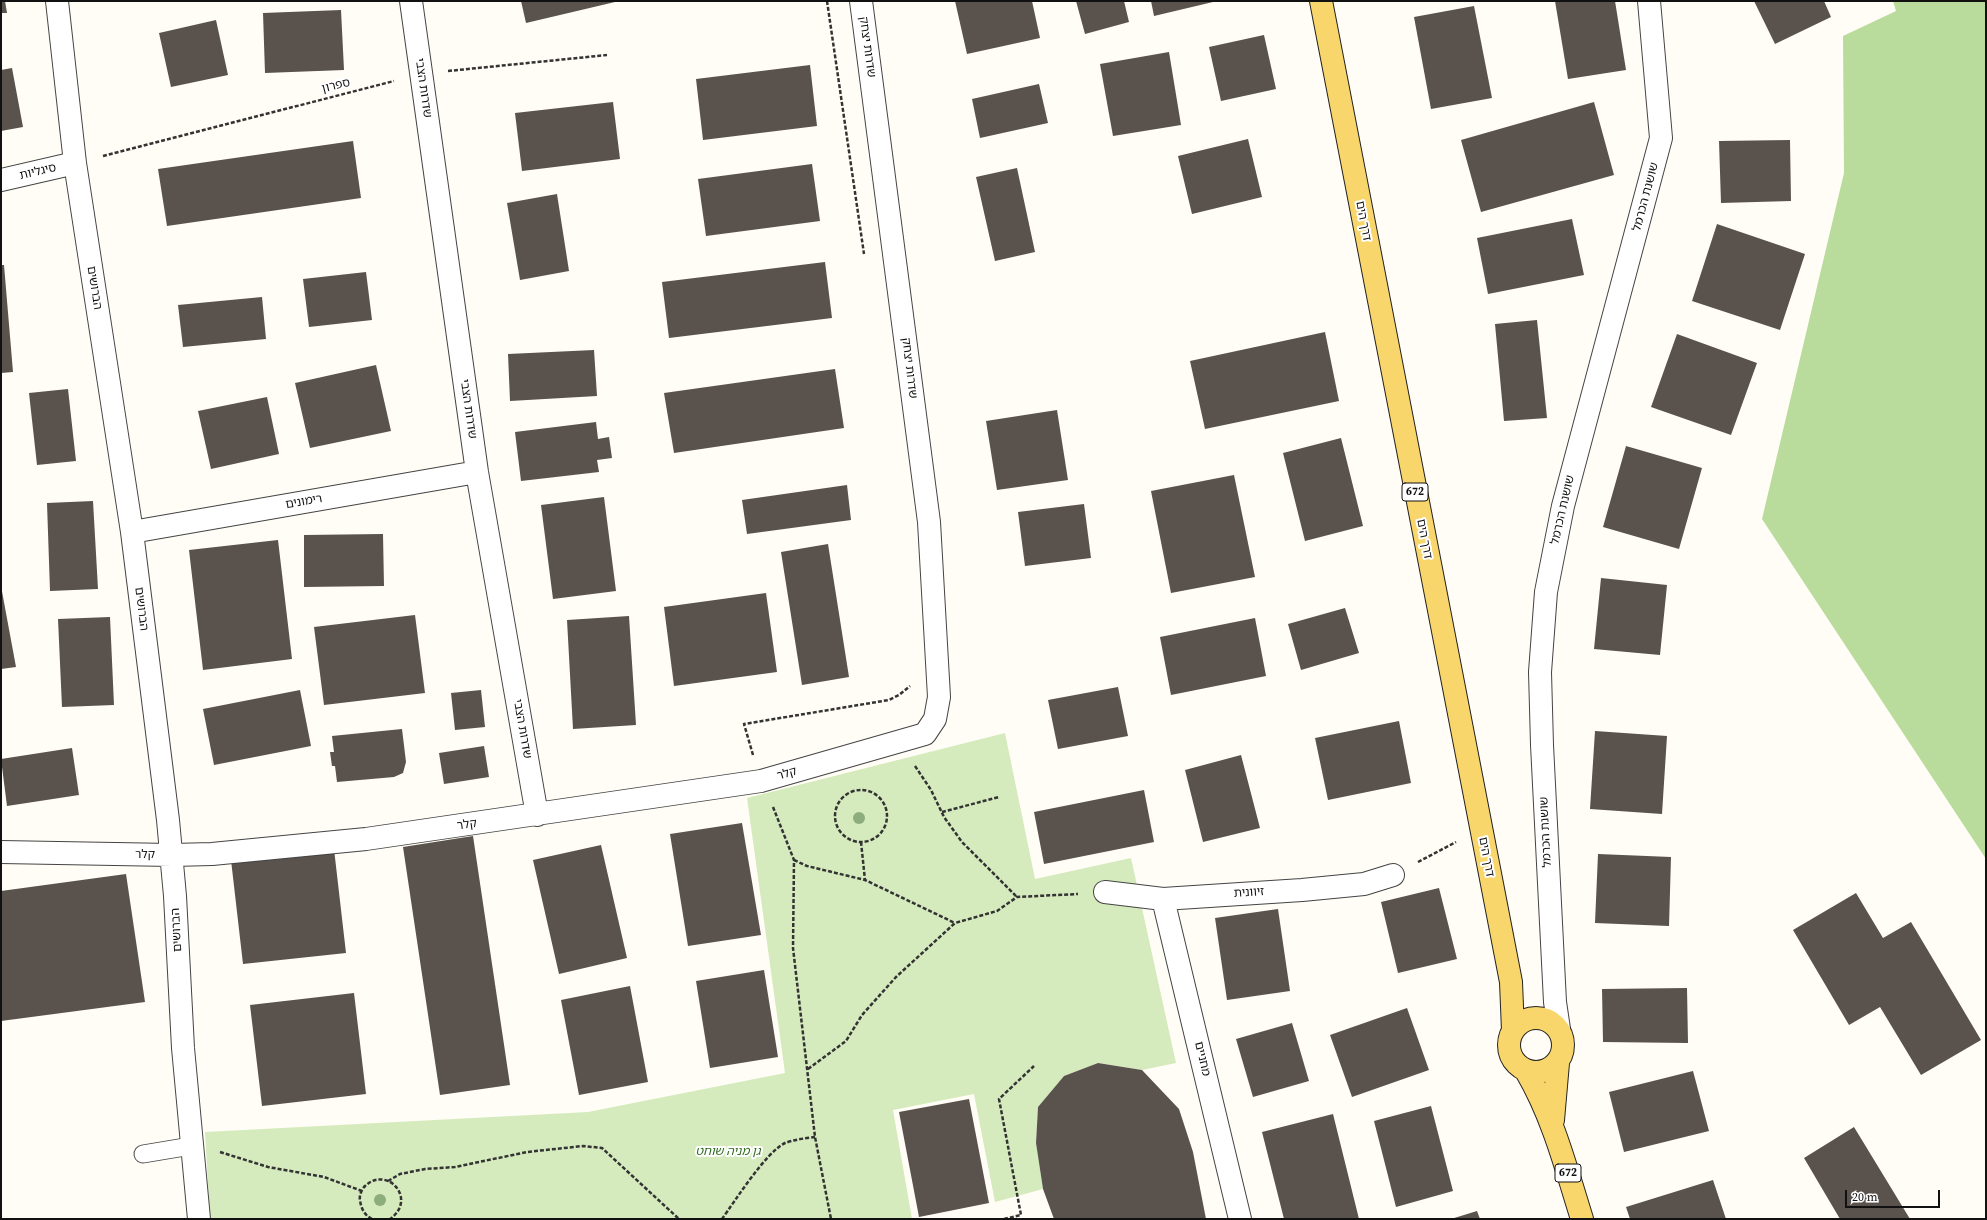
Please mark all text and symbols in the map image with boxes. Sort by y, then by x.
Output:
street label: שדרות יצחק [856,16,878,78]
street label: שדרות הצבי [412,57,434,119]
street label: ספרון [320,76,352,96]
street label: סיגליות [18,161,58,183]
street label: שושנת הכרמל [1630,161,1662,233]
street label: דרך הים [1352,200,1374,242]
street label: הברושים [83,265,105,311]
street label: שדרות יצחק [898,337,920,399]
street label: שדרות הצבי [457,378,479,440]
street label: שושנת הכרמל [1548,474,1578,546]
road number: 672 [1402,483,1428,501]
street label: רימונים [285,492,323,512]
street label: דרך הים [1413,518,1435,560]
street label: הברושים [131,586,151,632]
street label: שדרות הצבי [510,698,534,760]
street label: קלר [775,764,799,784]
street label: שושנת הכרמל [1537,796,1555,868]
street label: קלר [456,816,478,834]
street label: דרך הים [1475,836,1497,878]
street label: קלר [135,848,155,862]
street label: זיוונית [1233,885,1265,901]
street label: הברושים [169,908,185,952]
street label: מחניים [1191,1040,1213,1078]
park label: גן מניה שוחט [695,1145,761,1159]
road number: 672 [1555,1164,1581,1182]
scale bar [1847,1182,1942,1208]
text: 20 m [1852,1189,1878,1205]

